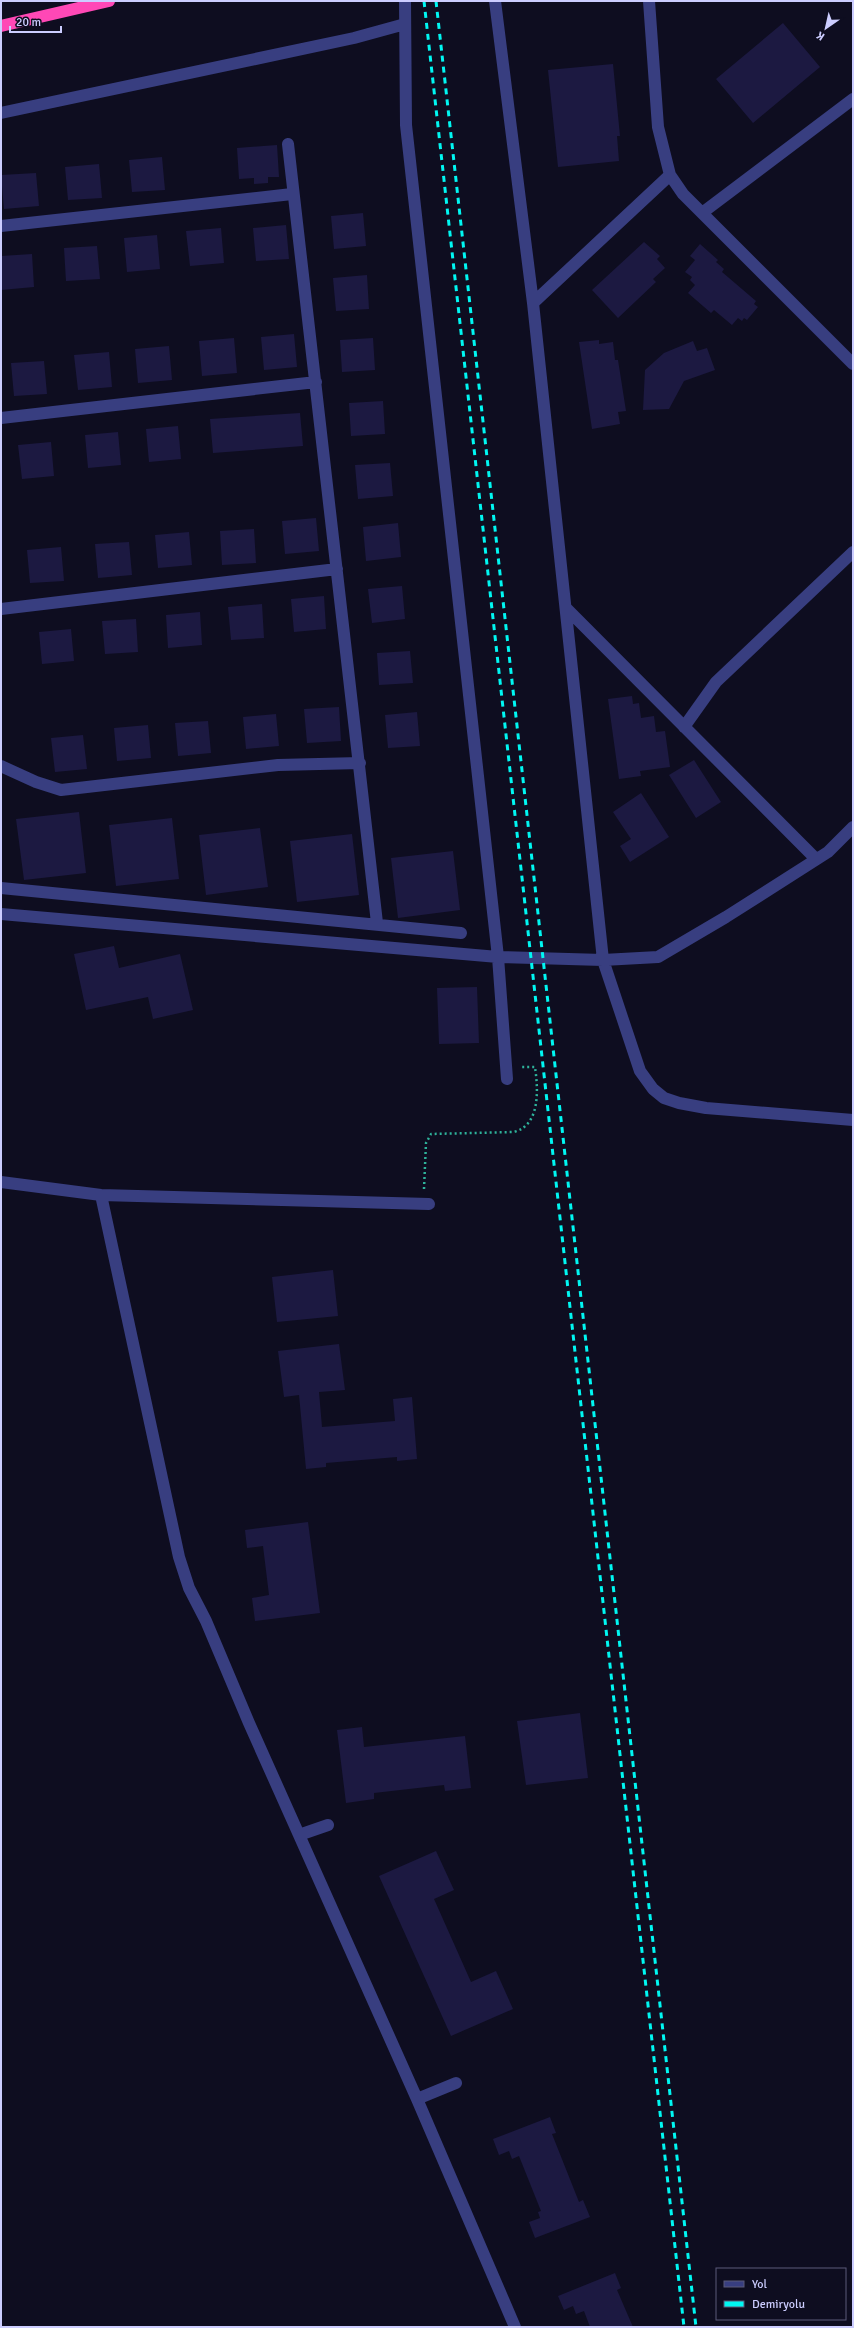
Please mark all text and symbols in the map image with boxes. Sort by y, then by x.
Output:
scale bar [10,8,61,34]
north arrow [806,8,846,48]
text: 20 m [16,15,41,30]
text: K [814,28,827,43]
legend [716,2268,846,2320]
text: Yol [752,2277,768,2292]
text: Demiryolu [752,2297,805,2312]

